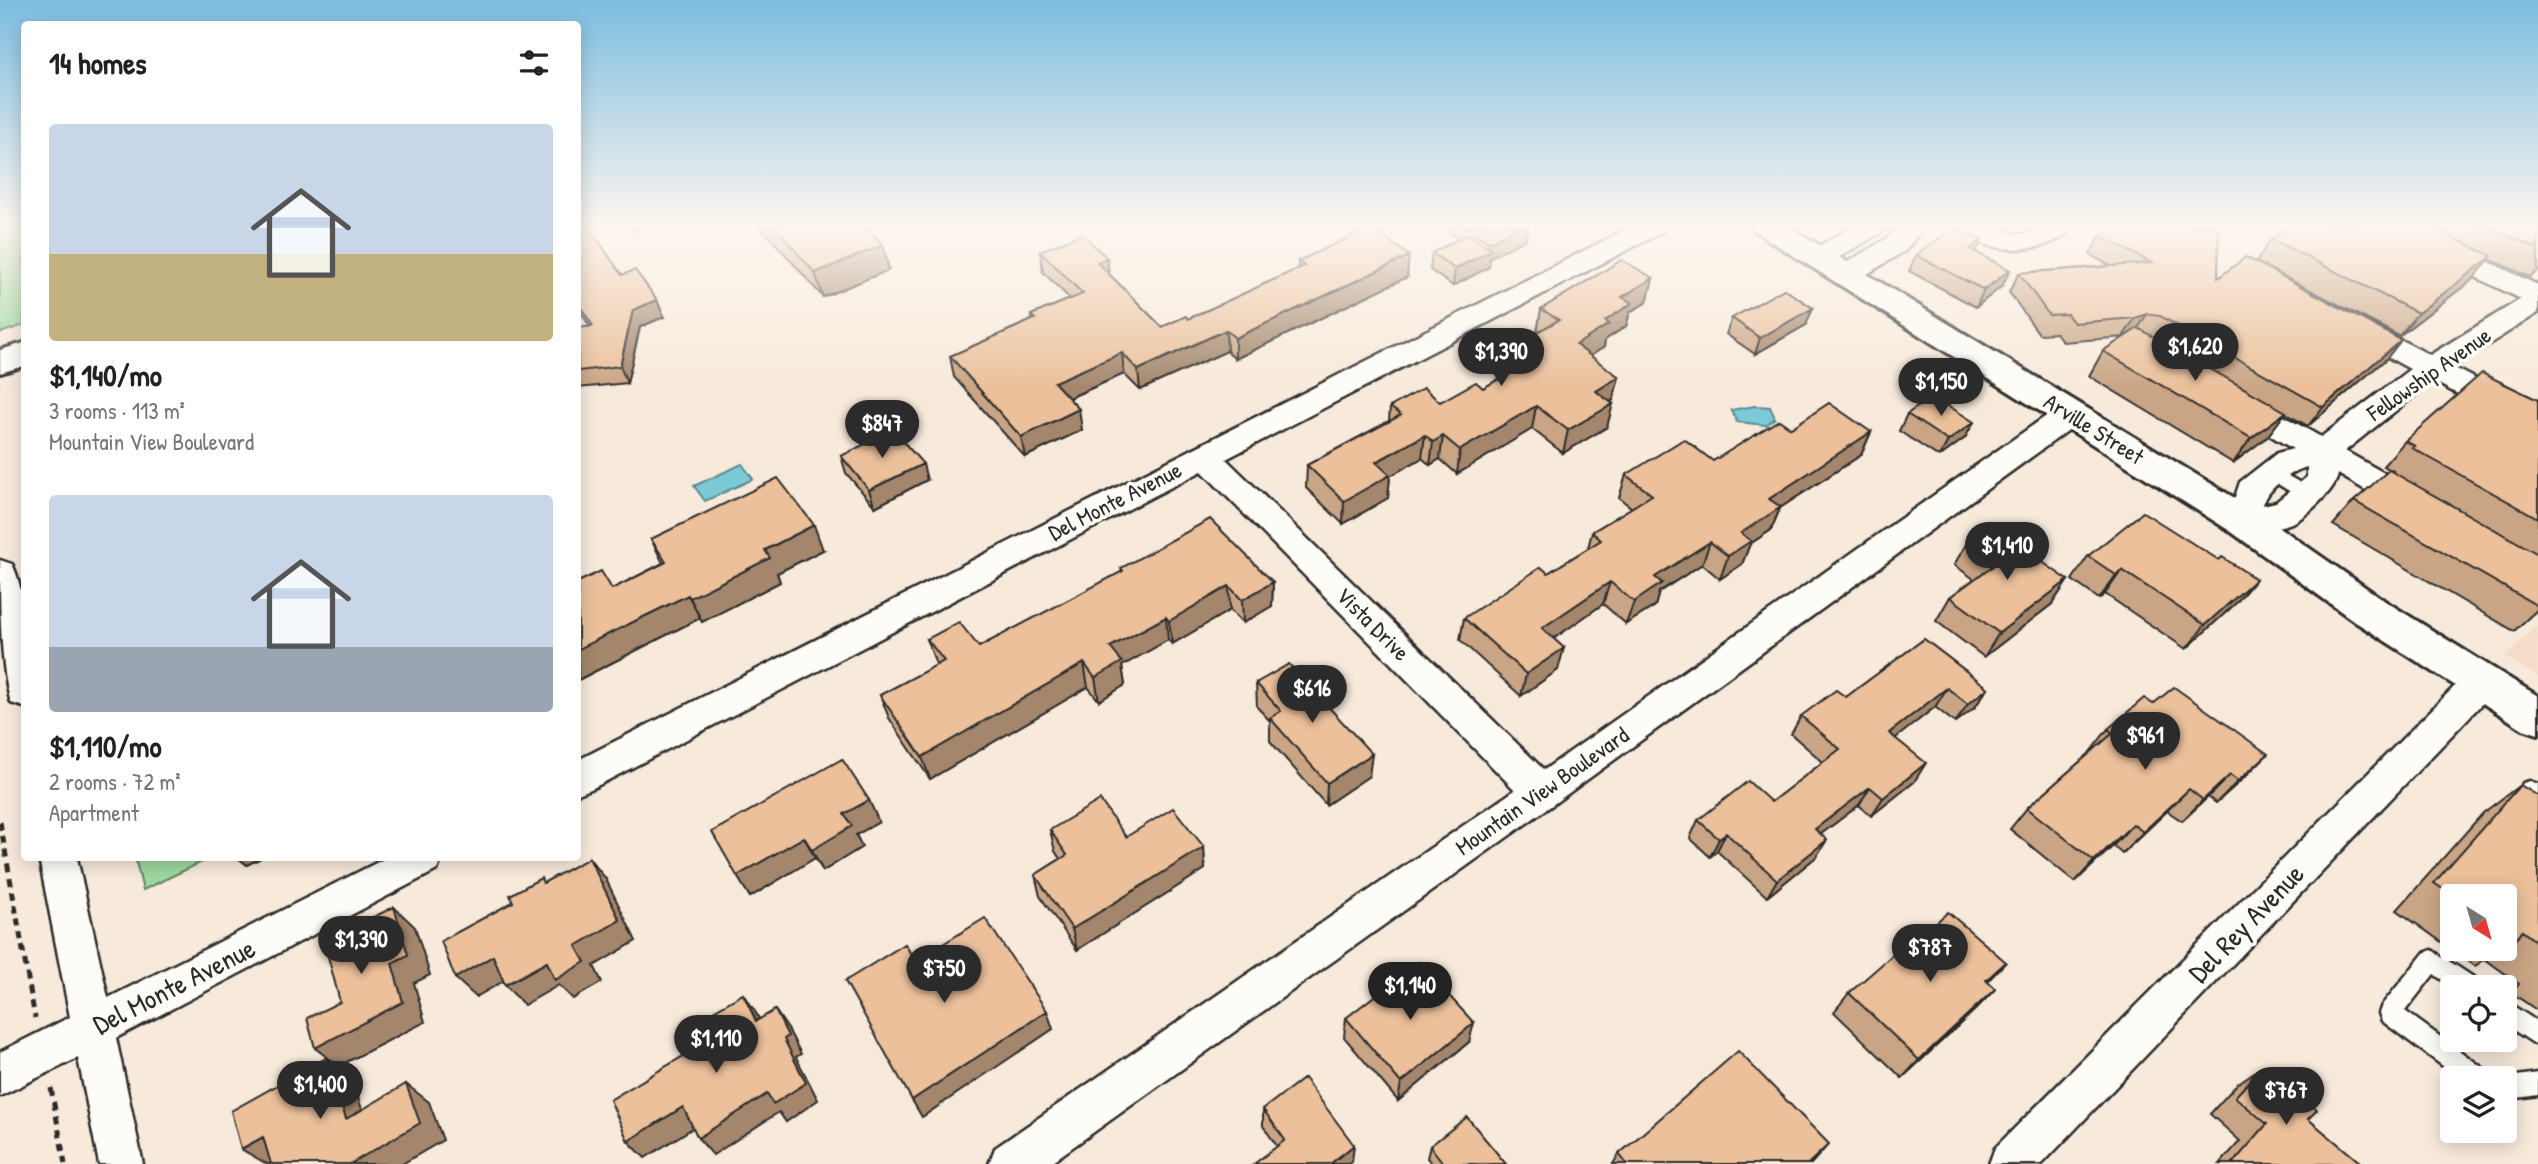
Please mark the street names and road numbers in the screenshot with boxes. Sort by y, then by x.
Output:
street label: Fellowship Avenue [2360,319,2497,428]
street label: Arville Street [2038,386,2151,472]
street label: Del Monte Avenue [1043,454,1187,547]
street label: Vista Drive [1330,580,1417,667]
street label: Mountain View Boulevard [1449,719,1635,862]
street label: Del Rey Avenue [2180,855,2312,991]
street label: Del Monte Avenue [86,929,262,1043]

